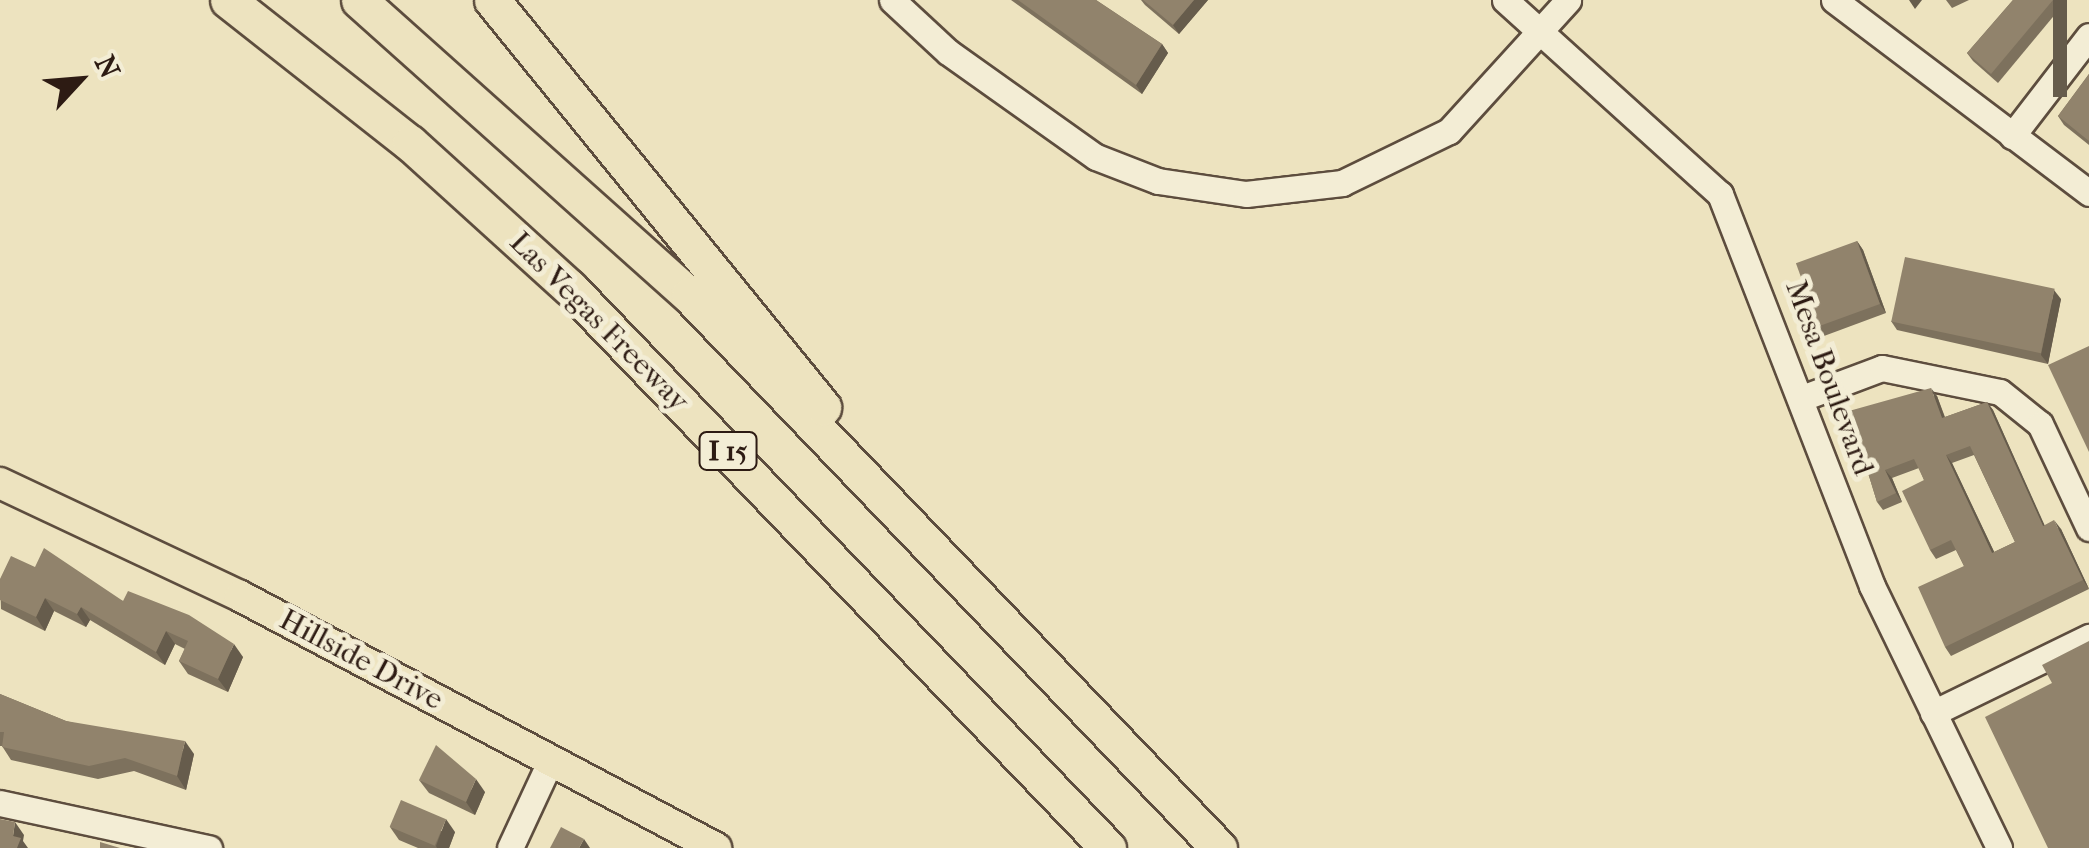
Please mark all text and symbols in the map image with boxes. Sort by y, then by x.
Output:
north arrow [30,30,130,130]
text: N [88,50,127,83]
street label: Las Vegas Freeway [502,225,696,419]
street label: Mesa Boulevard [1777,276,1881,480]
road number: I 15 [698,428,758,474]
street label: Hillside Drive [273,602,449,718]

